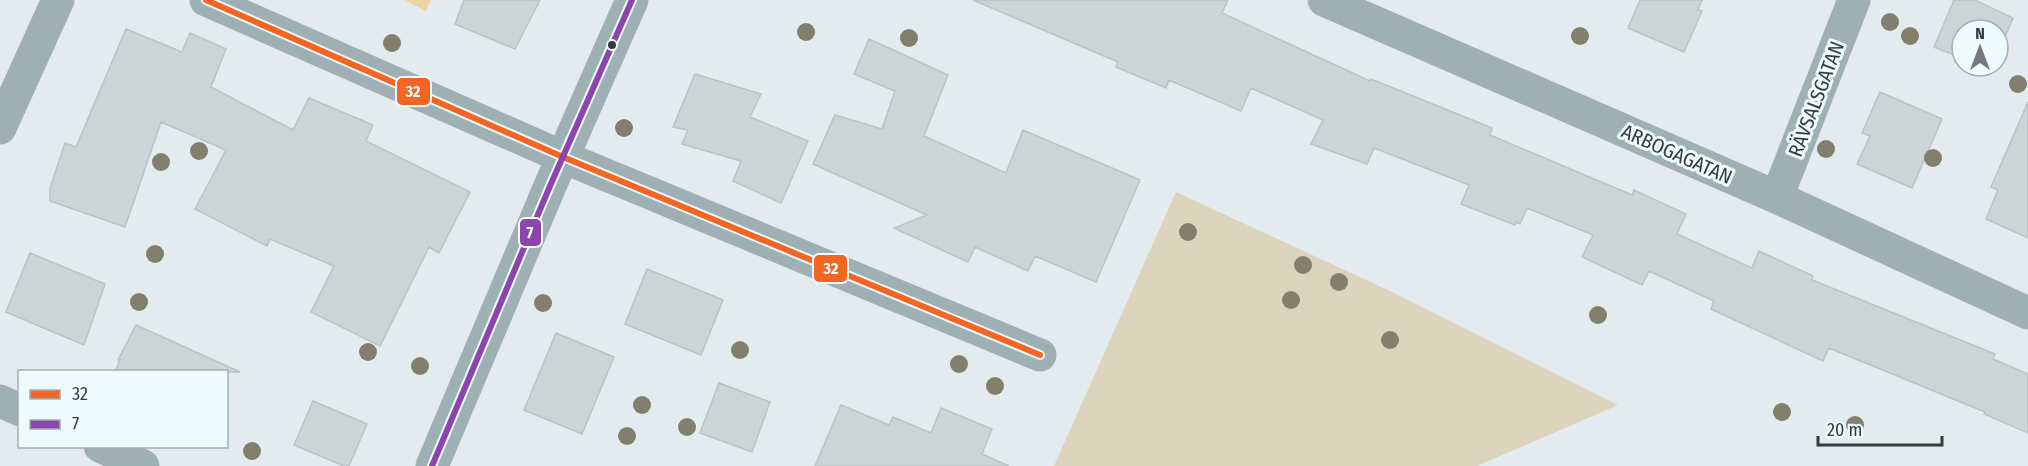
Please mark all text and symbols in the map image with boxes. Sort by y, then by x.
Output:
north arrow [1950,18,2010,78]
text: N [1975,24,1985,43]
street label: RÄVSALSGATAN [1783,38,1849,160]
unlabelled marker [606,39,618,51]
line badge: 32 [396,77,431,106]
text: 32 [405,82,421,101]
street label: ARBOGAGATAN [1618,119,1736,189]
line badge: 7 [519,218,542,247]
text: 7 [527,223,534,242]
line badge: 32 [813,254,848,283]
text: 32 [823,259,839,278]
legend [18,370,228,448]
text: 32 [72,383,88,405]
scale bar [1818,409,1942,447]
text: 7 [72,413,79,435]
text: 20 m [1827,419,1862,441]

